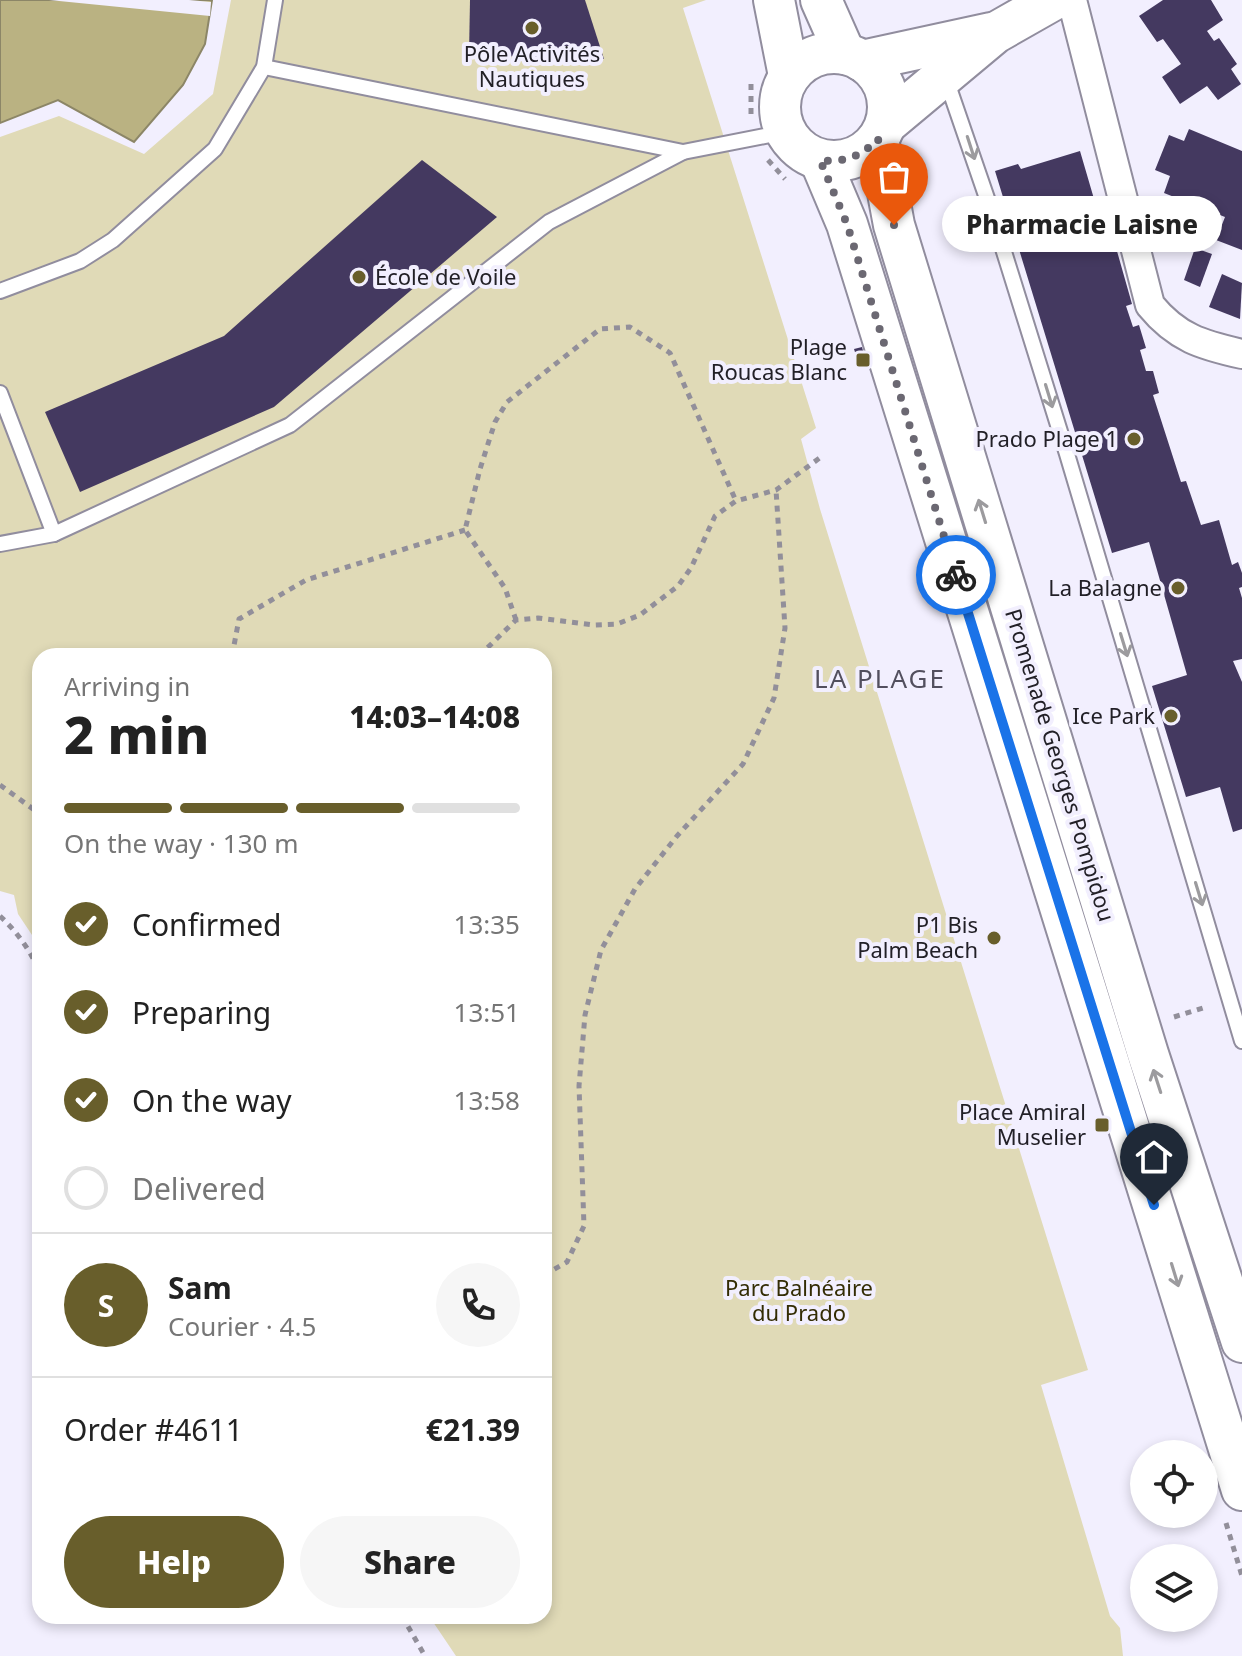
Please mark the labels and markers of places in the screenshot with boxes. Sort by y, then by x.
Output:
marker: Pôle Activités Nautiques [523,19,541,37]
place label: Pôle Activités Nautiques [464,38,600,93]
pin [860,143,928,225]
callout: Pharmacie Laisne [942,197,1222,253]
place label: École de Voile [375,261,516,291]
marker: École de Voile [350,268,368,286]
place label: Plage Roucas Blanc [711,331,847,386]
marker: Plage Roucas Blanc [854,351,872,369]
place label: Prado Plage 1 [976,423,1118,453]
marker: Prado Plage 1 [1125,430,1143,448]
place label: La Balagne [1048,572,1162,602]
marker: La Balagne [1169,579,1187,597]
place label: Ice Park [1072,700,1155,730]
marker: Ice Park [1162,707,1180,725]
place label: P1 Bis Palm Beach [857,909,978,964]
marker: P1 Bis Palm Beach [985,929,1003,947]
place label: Place Amiral Muselier [959,1096,1086,1151]
marker: Place Amiral Muselier [1093,1116,1111,1134]
pin [1120,1123,1188,1205]

